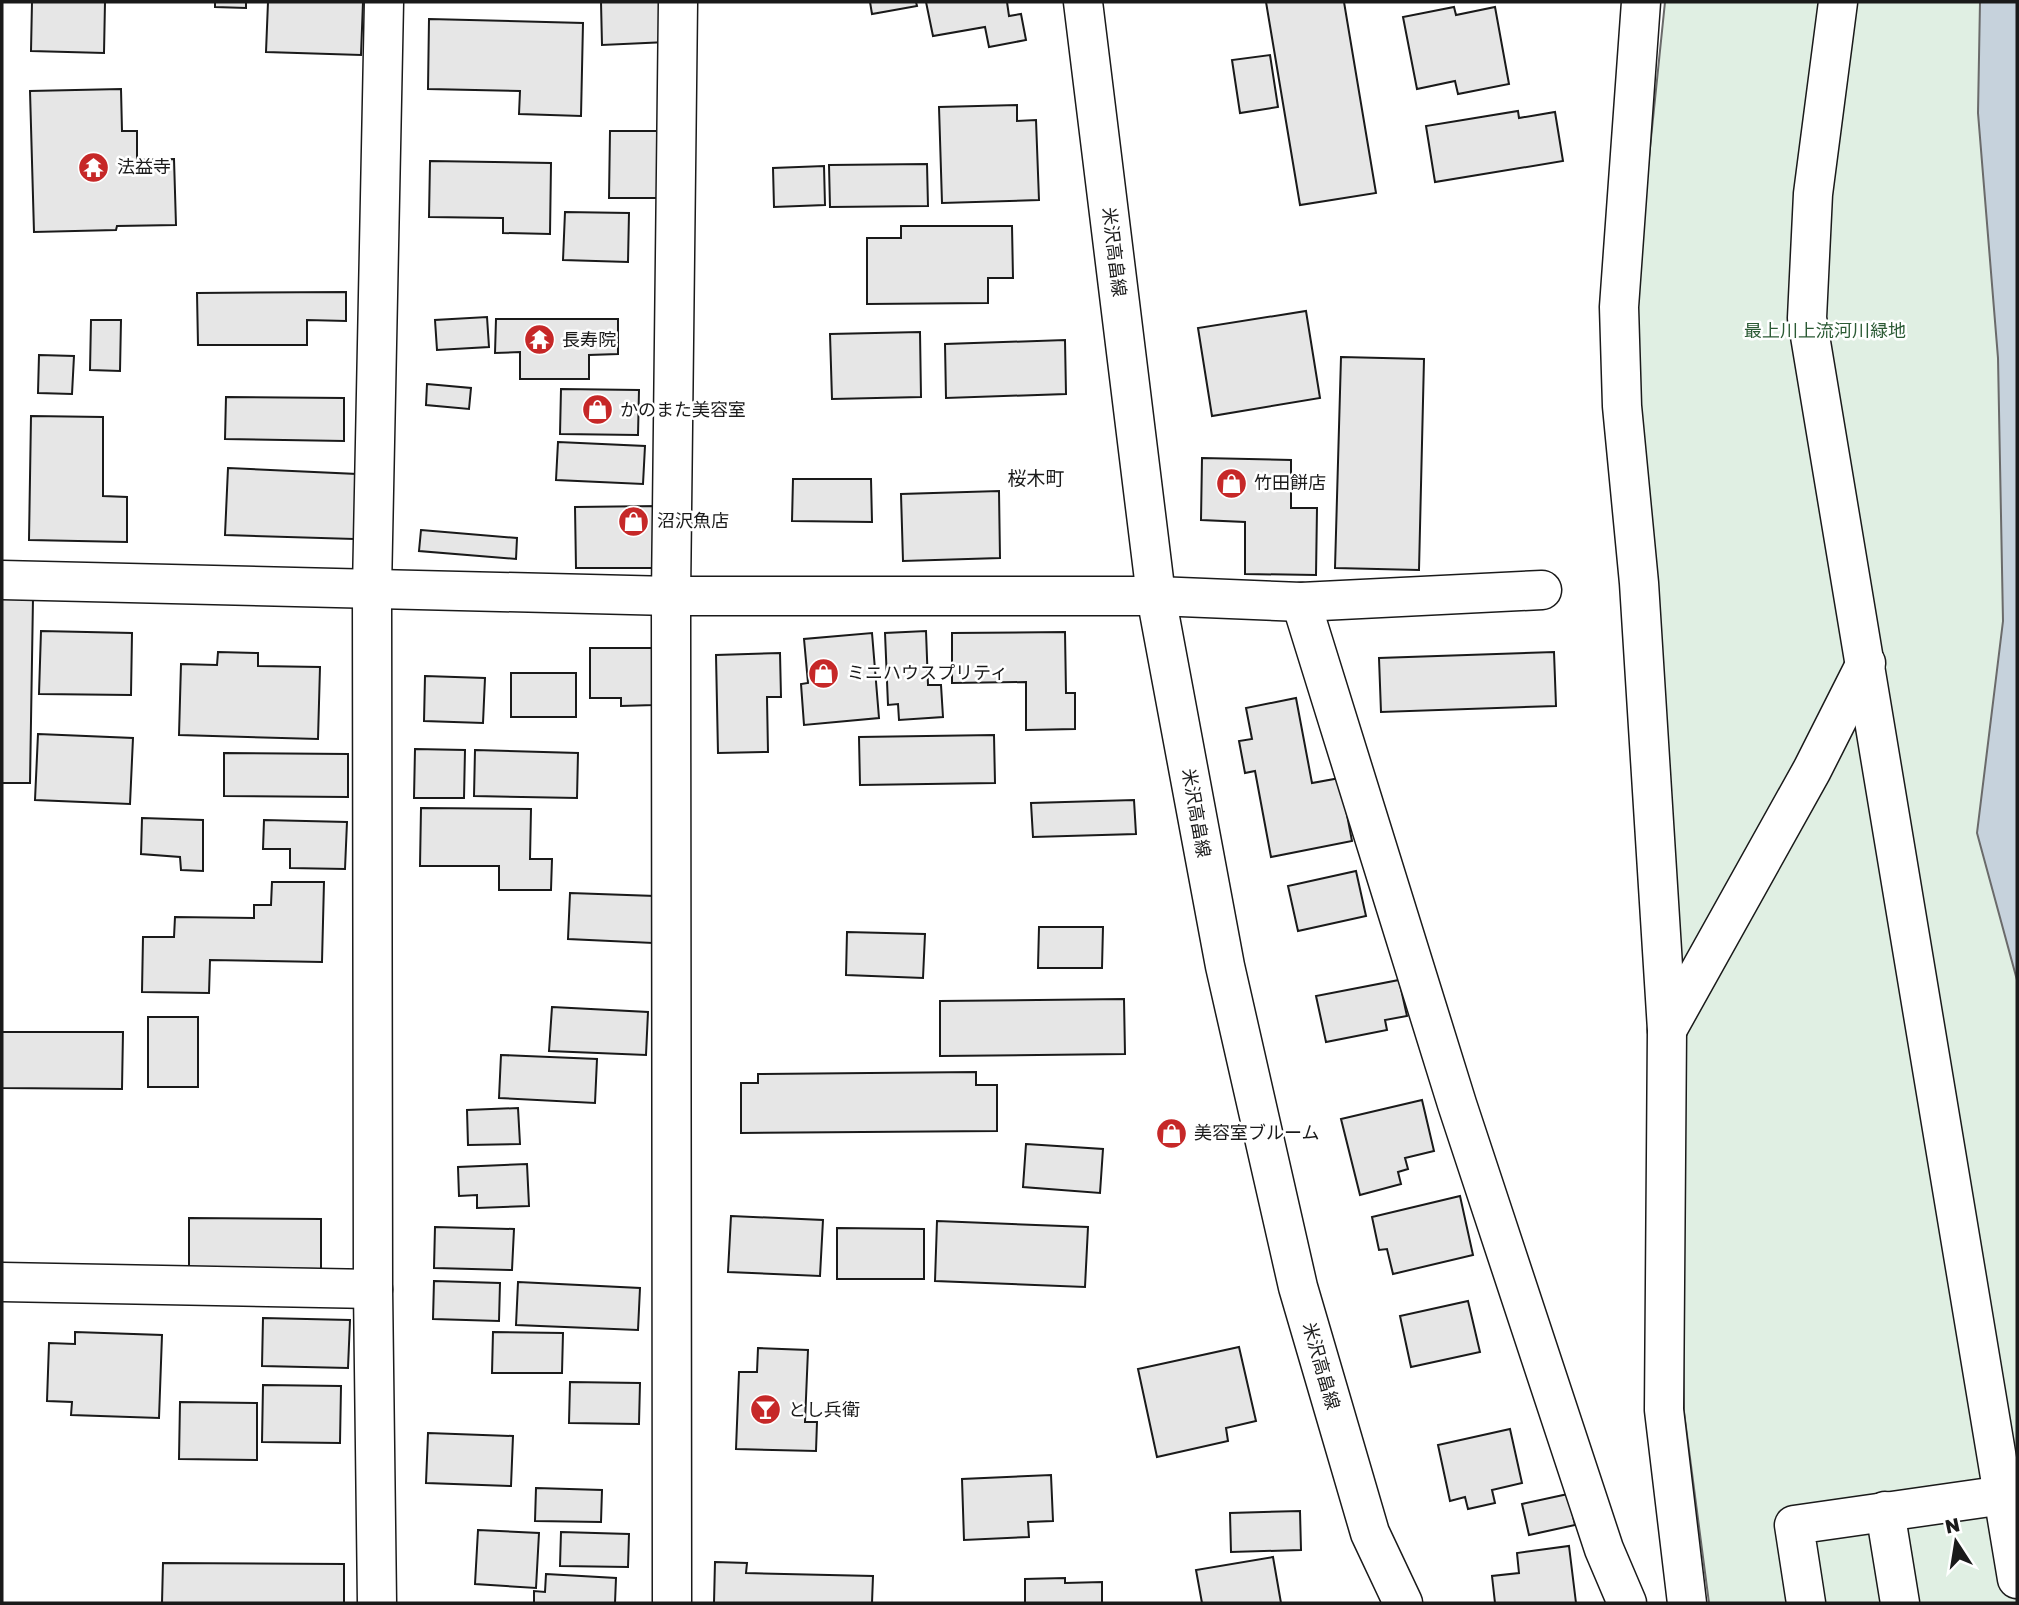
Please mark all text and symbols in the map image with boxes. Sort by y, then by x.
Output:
temple icon: 法益寺 [77,150,111,184]
place label: 法益寺 [117,155,171,177]
street label: 米沢高畠線 [1099,206,1131,298]
park label: 最上川上流河川緑地 [1744,319,1906,341]
temple icon: 長寿院 [522,323,556,357]
place label: 長寿院 [562,328,616,350]
shop icon: かのまた美容室 [580,393,614,427]
place label: かのまた美容室 [620,398,746,420]
district label: 桜木町 [1007,466,1065,489]
shop icon: 竹田餅店 [1214,466,1248,500]
place label: 竹田餅店 [1254,471,1326,493]
shop icon: 沼沢魚店 [617,504,651,538]
place label: 沼沢魚店 [657,509,729,531]
shop icon: ミニハウスプリティ [807,656,841,690]
place label: ミニハウスプリティ [847,661,1008,683]
street label: 米沢高畠線 [1178,767,1216,859]
shop icon: 美容室ブルーム [1154,1116,1188,1150]
place label: 美容室ブルーム [1194,1121,1319,1143]
street label: 米沢高畠線 [1299,1319,1345,1412]
bar icon: とし兵衛 [748,1393,782,1427]
place label: とし兵衛 [788,1398,860,1420]
north arrow [1921,1507,1991,1577]
text: N [1943,1512,1962,1538]

